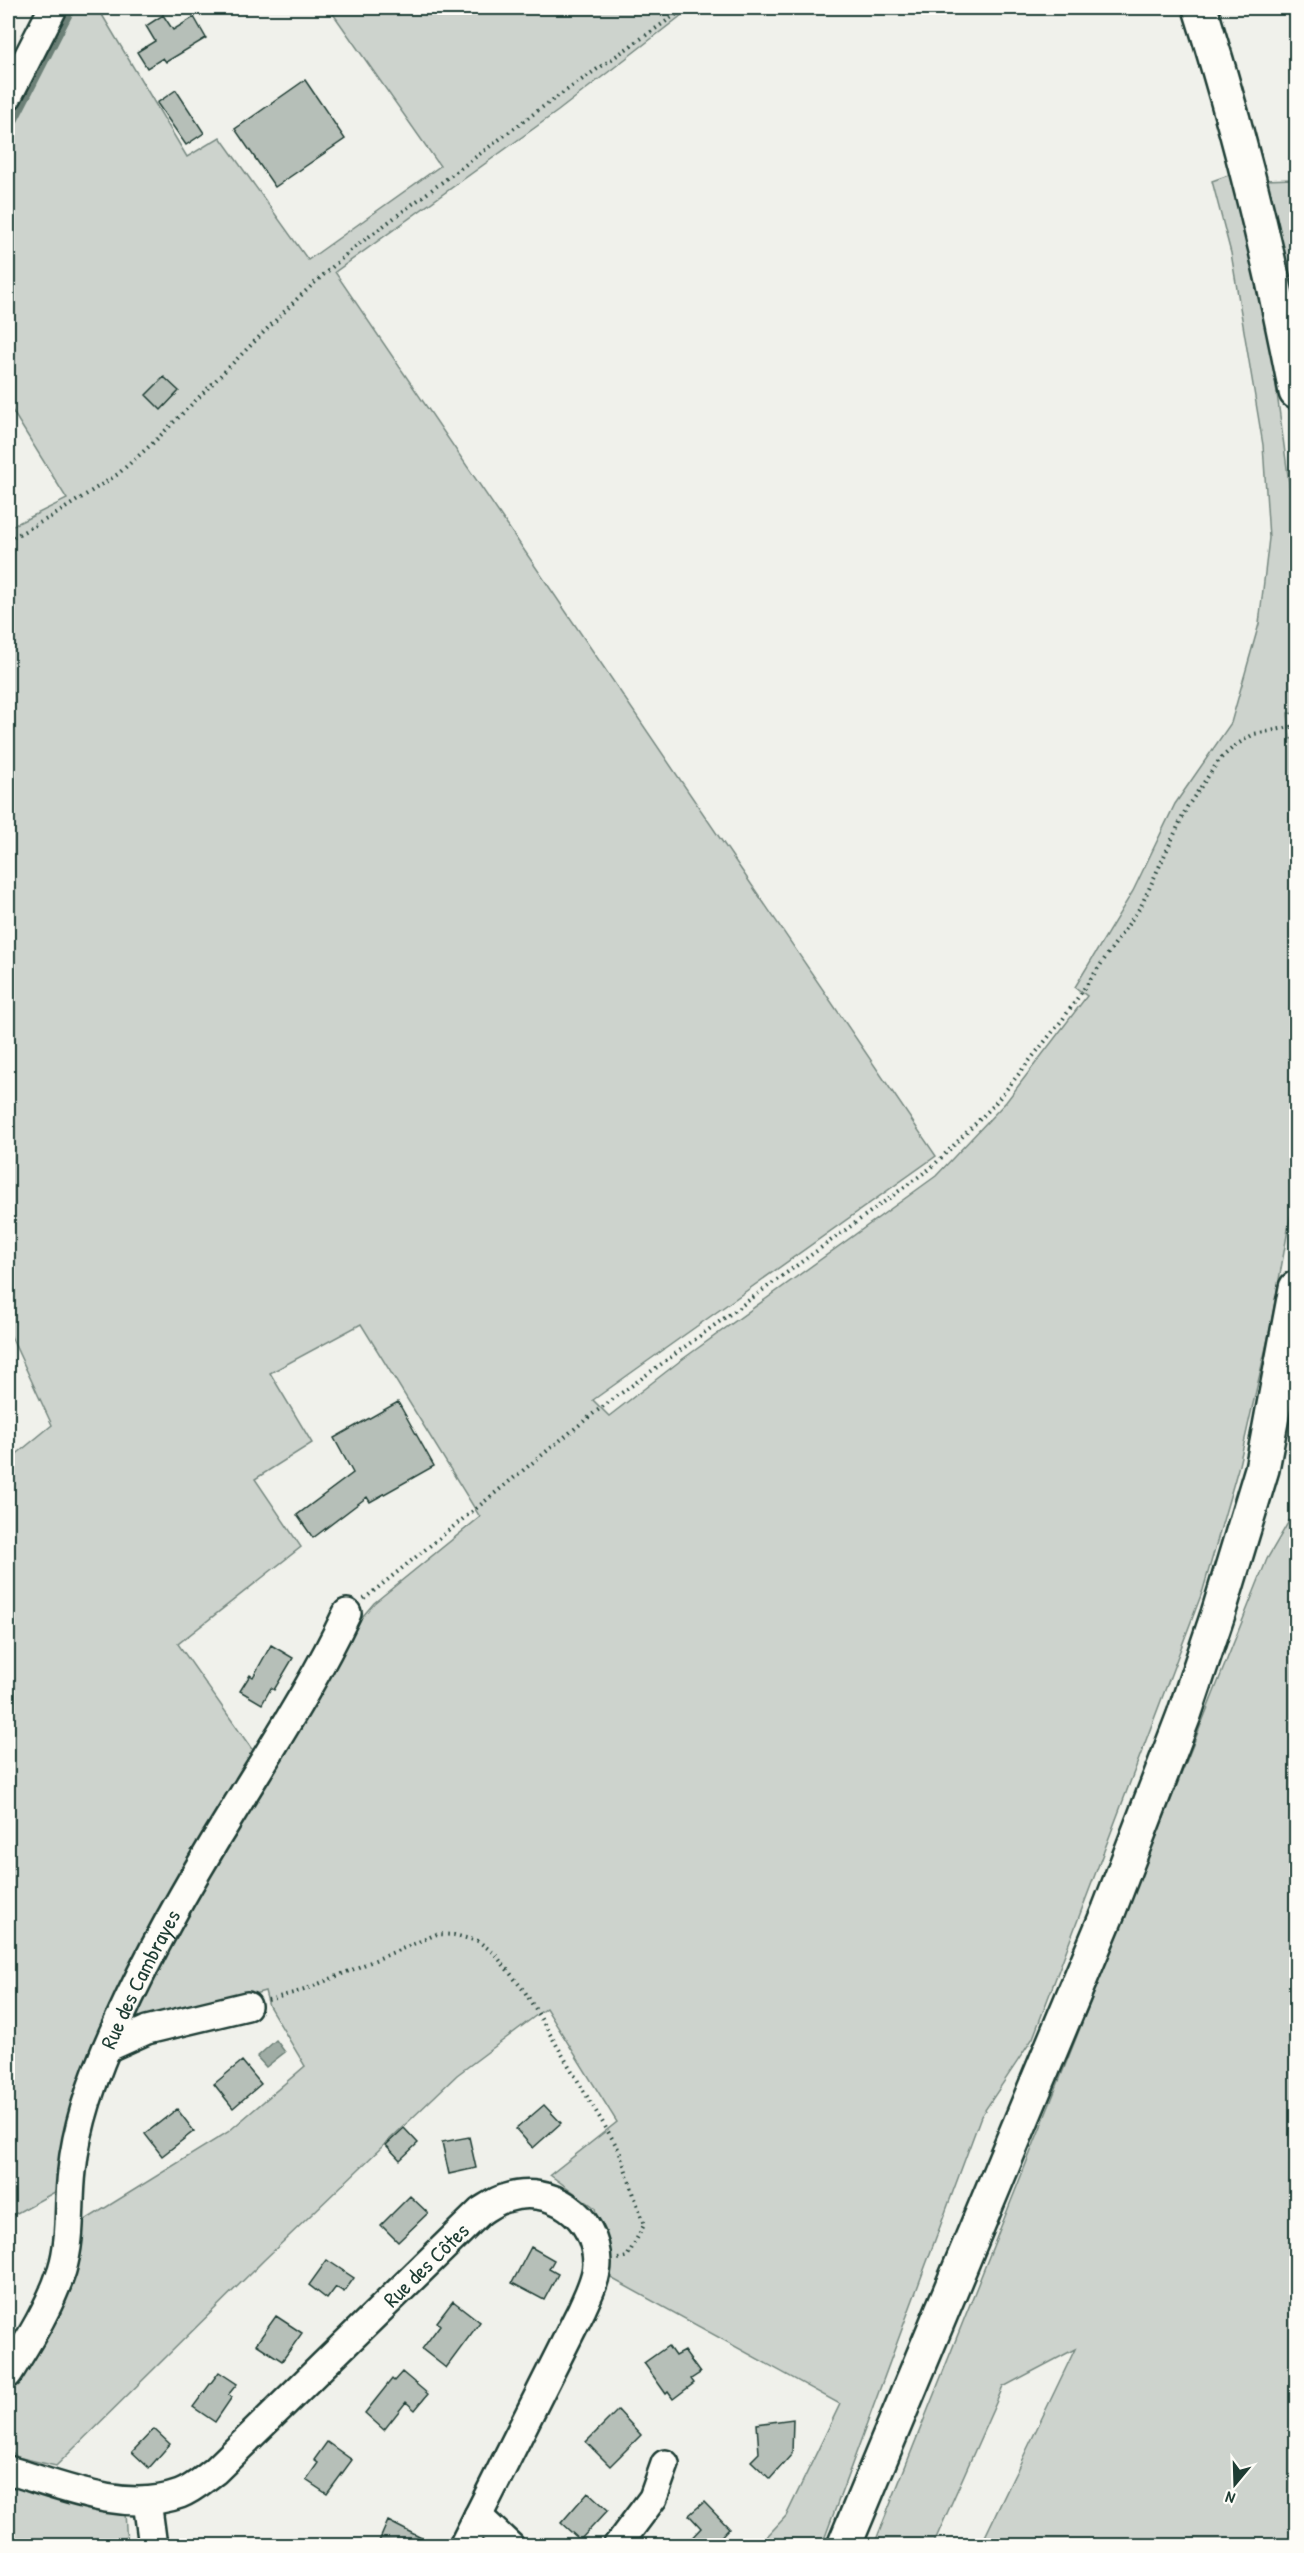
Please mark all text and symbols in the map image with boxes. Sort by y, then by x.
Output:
street label: Rue des Cambrayes [93,1904,187,2053]
street label: Rue des Côtes [376,2216,476,2314]
north arrow [1205,2454,1265,2514]
text: N [1222,2486,1238,2510]

